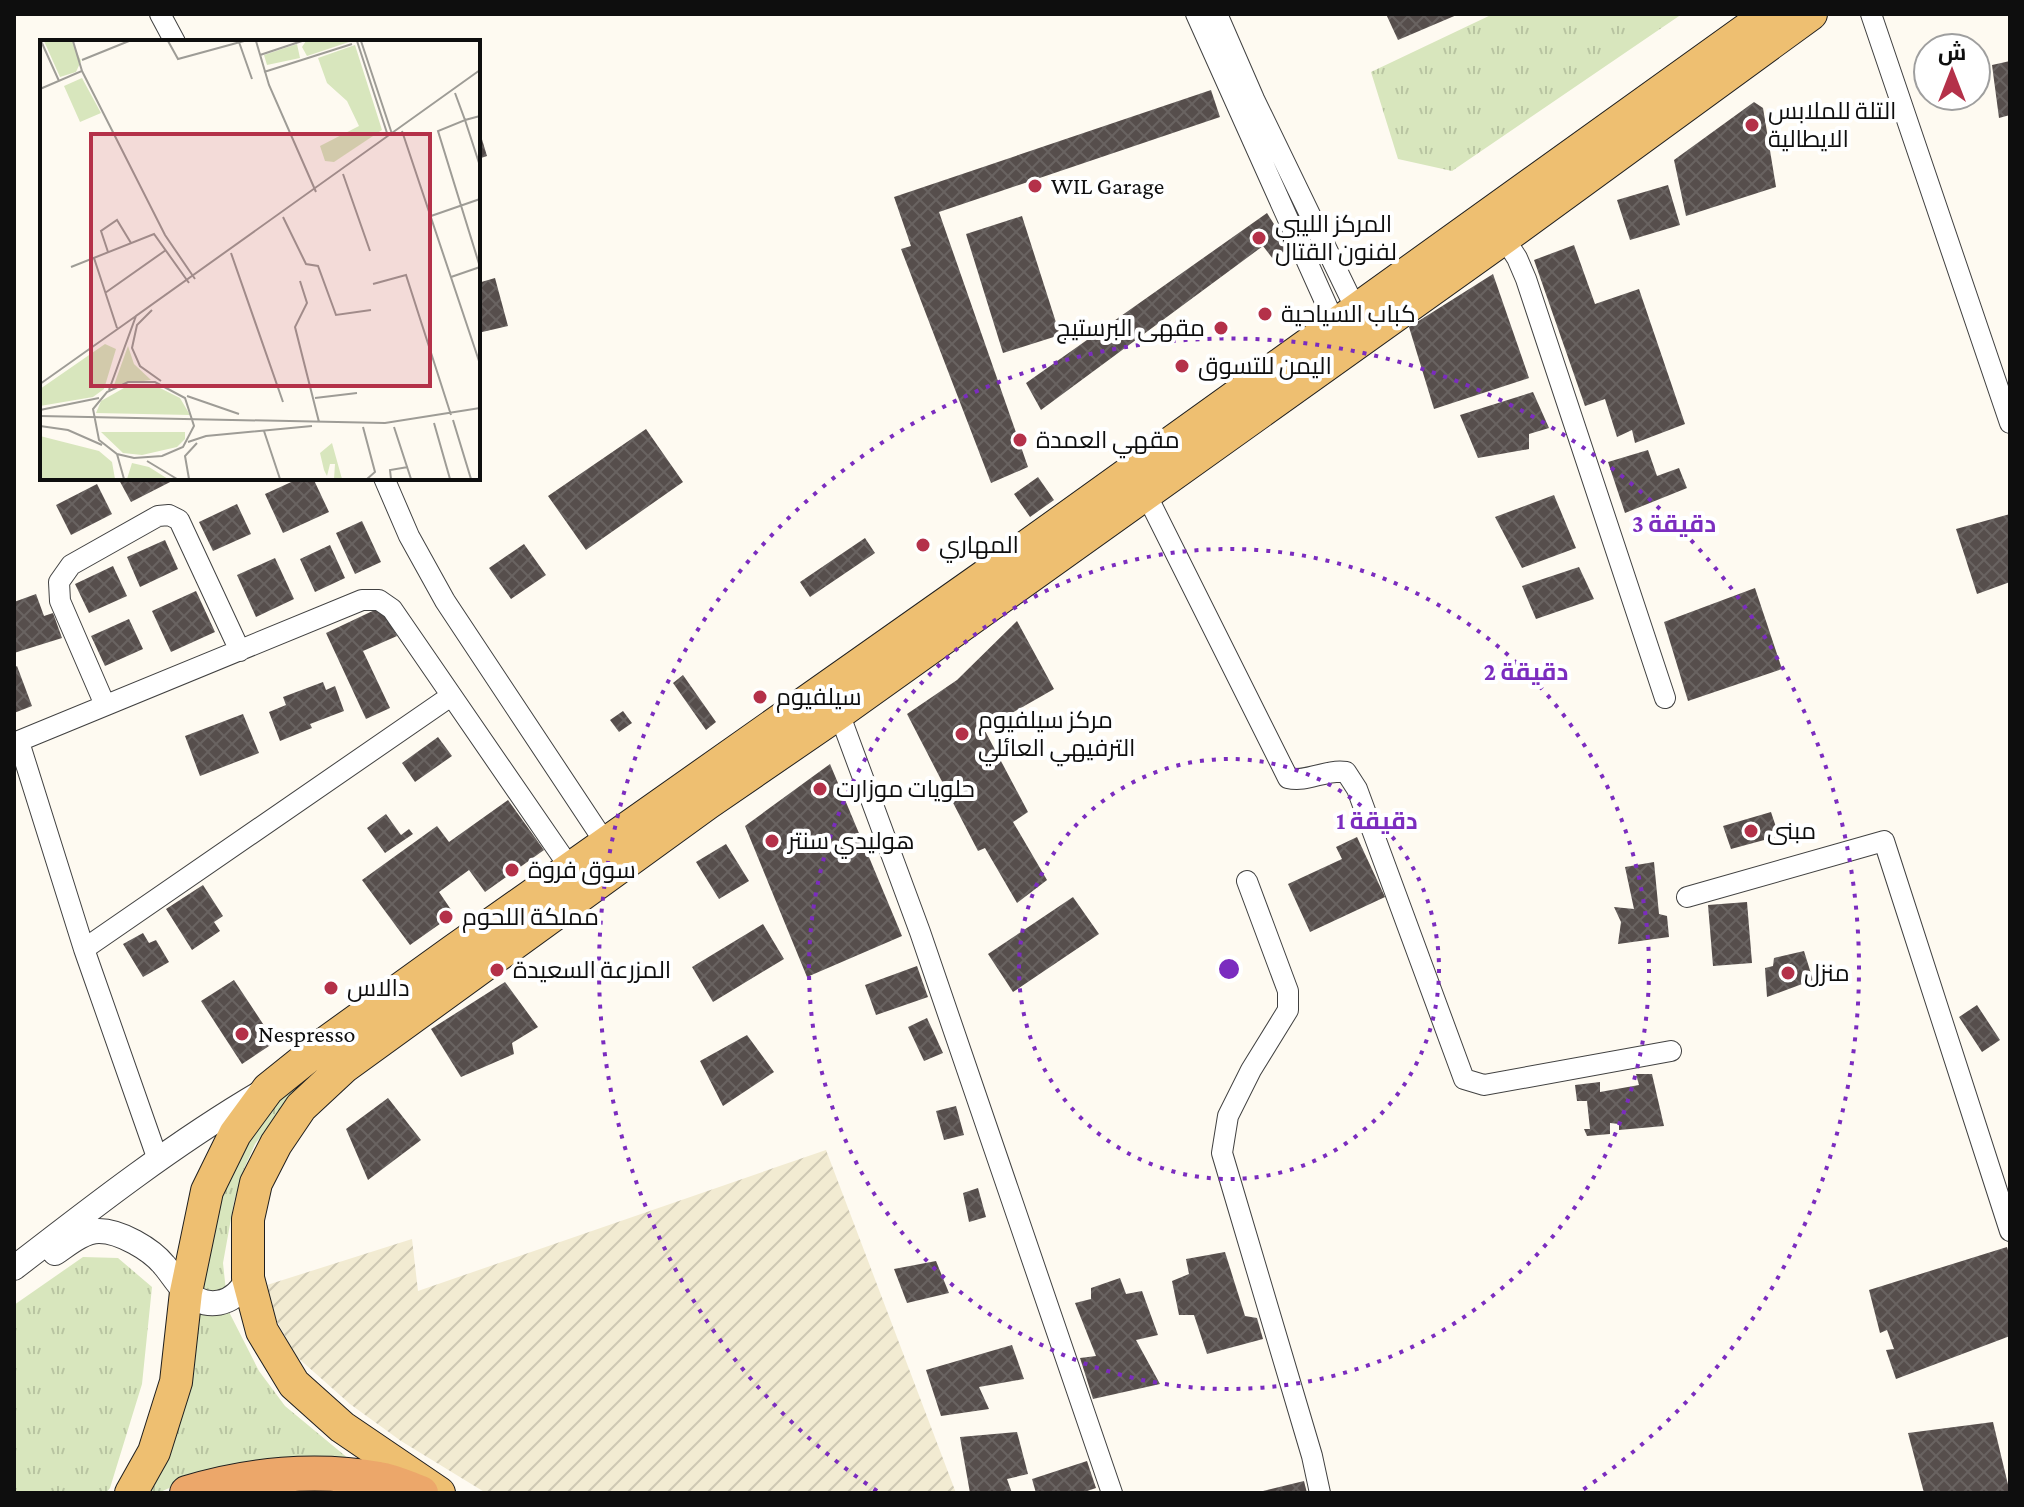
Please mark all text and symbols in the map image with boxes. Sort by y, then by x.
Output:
north arrow [1912,32,1992,112]
inset map [40,40,480,480]
text: ش [1938,40,1966,66]
place label: التلة للملابس الايطالية [1768,97,1896,152]
marker: التلة للملابس الايطالية [1743,116,1761,134]
place label: WIL Garage [1051,172,1164,199]
marker: WIL Garage [1026,177,1044,195]
place label: المركز الليبي لفنون القتال [1275,210,1397,266]
marker: المركز الليبي لفنون القتال [1250,229,1268,247]
place label: كباب السياحية [1281,300,1416,327]
marker: كباب السياحية [1256,305,1274,323]
place label: مقهى البرستيج [1056,314,1205,344]
marker: مقهى البرستيج [1212,319,1230,337]
place label: اليمن للتسوق [1198,352,1332,381]
marker: اليمن للتسوق [1173,357,1191,375]
place label: مقهي العمدة [1036,426,1180,459]
marker: مقهي العمدة [1011,431,1029,449]
text: 3 دقيقة [1632,510,1716,537]
place label: المهاري [939,531,1019,563]
marker: المهاري [914,536,932,554]
text: 2 دقيقة [1484,658,1568,685]
place label: سيلفيوم [776,683,862,713]
marker: سيلفيوم [751,688,769,706]
place label: مركز سيلفيوم الترفيهي العائلي [978,706,1136,767]
marker: مركز سيلفيوم الترفيهي العائلي [953,725,971,743]
place label: حلويات موزارت [836,775,975,802]
marker: حلويات موزارت [811,780,829,798]
text: 1 دقيقة [1336,807,1418,834]
place label: مبنى [1767,817,1816,845]
marker: مبنى [1742,822,1760,840]
place label: هوليدي سنتر [786,827,915,859]
marker: هوليدي سنتر [763,832,781,850]
place label: سوق فروة [528,856,636,885]
marker: سوق فروة [503,861,521,879]
place label: مملكة اللحوم [462,903,599,933]
marker: مملكة اللحوم [437,908,455,926]
centre of rings [1215,955,1243,983]
place label: المزرعة السعيدة [513,956,671,983]
place label: منزل [1804,959,1850,987]
marker: المزرعة السعيدة [488,961,506,979]
marker: منزل [1779,964,1797,982]
place label: دالاس [347,974,410,1002]
marker: دالاس [322,979,340,997]
place label: Nespresso [258,1020,356,1047]
marker: Nespresso [233,1025,251,1043]

